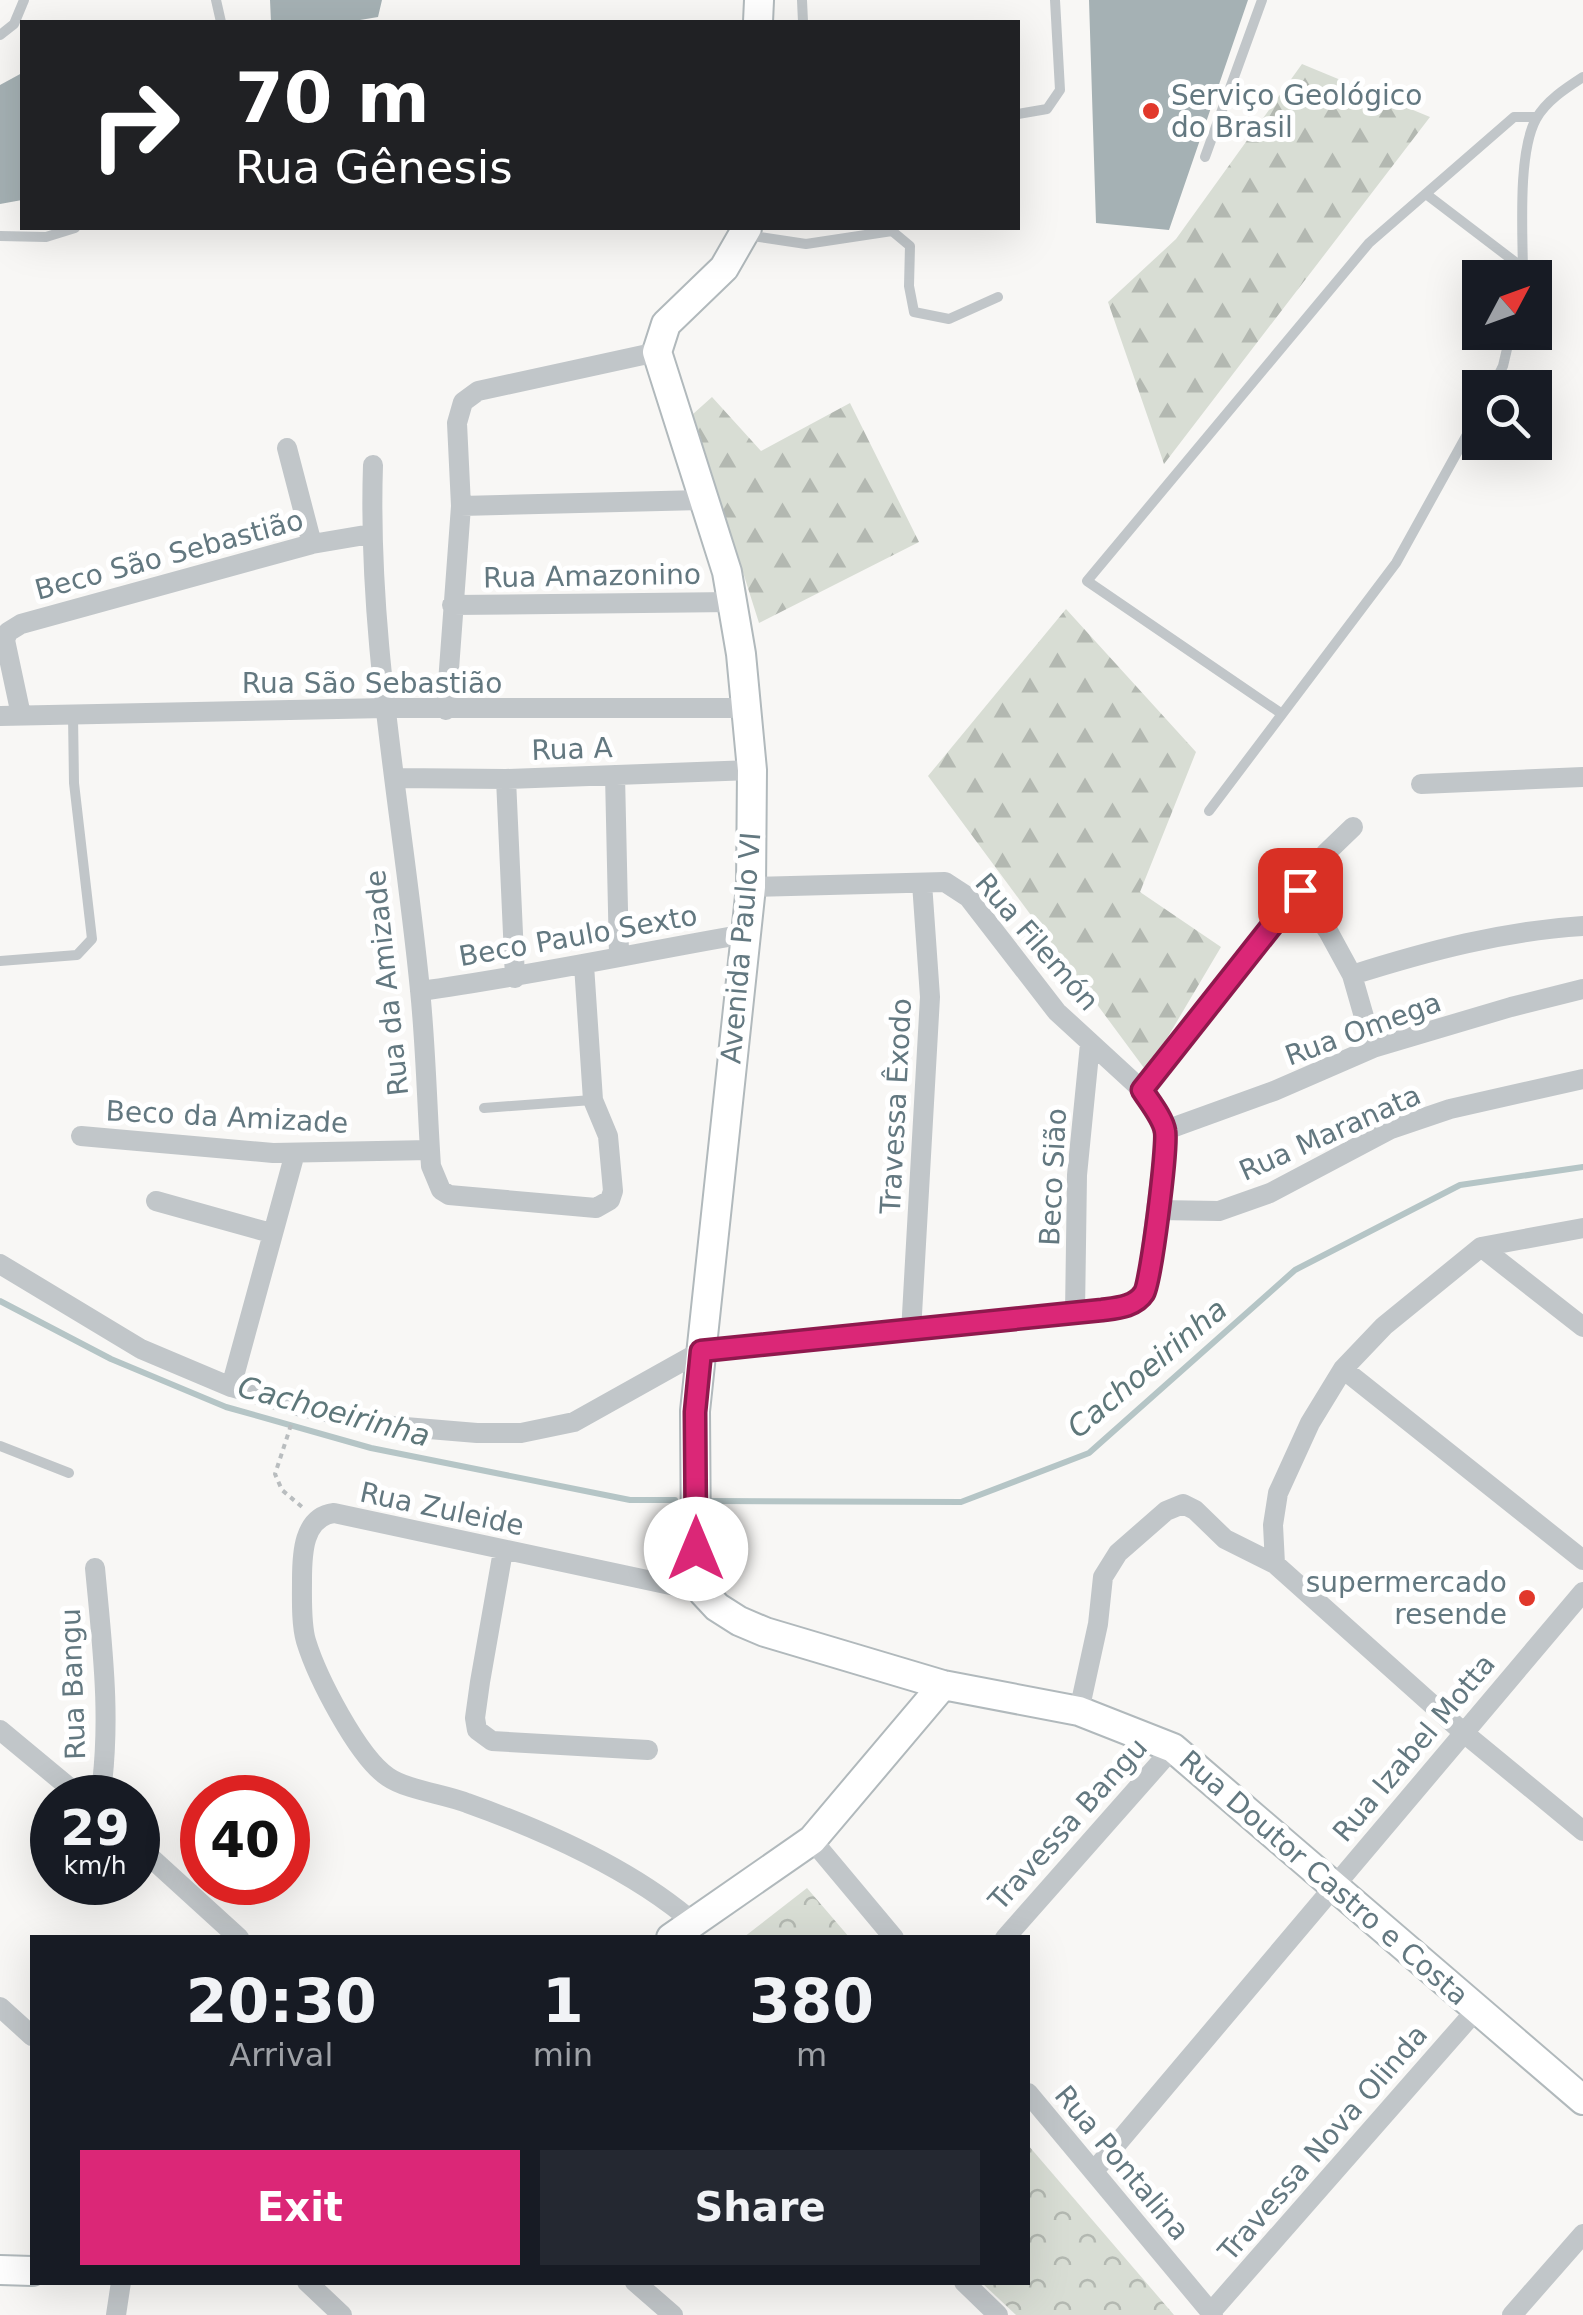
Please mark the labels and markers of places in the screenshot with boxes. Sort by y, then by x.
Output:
place label: Serviço Geológico do Brasil [1171,79,1422,144]
marker: Serviço Geológico do Brasil [1140,100,1162,122]
pin [1258,848,1343,933]
place label: supermercado resende [1306,1566,1507,1631]
marker: supermercado resende [1516,1587,1538,1609]

